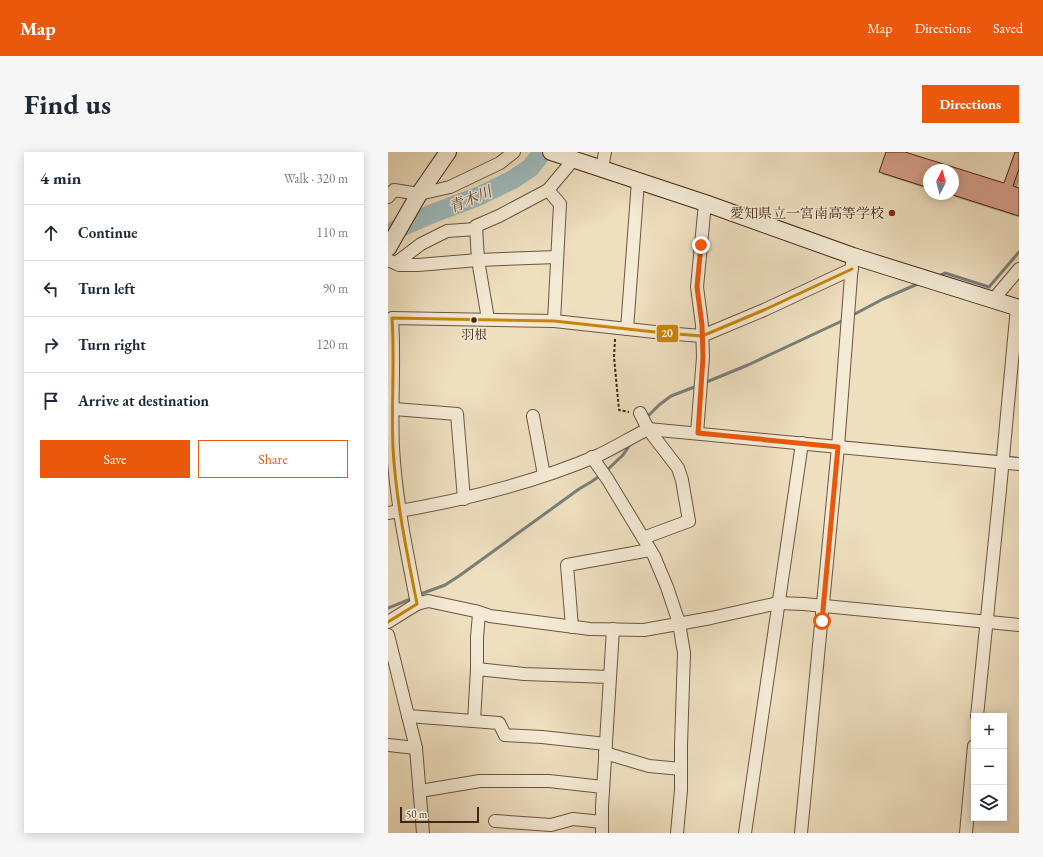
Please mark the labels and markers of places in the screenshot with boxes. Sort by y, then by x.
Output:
place label: 愛知県立一宮南高等学校 [730,204,884,222]
marker: 愛知県立一宮南高等学校 [887,208,897,218]
marker: 羽根 [469,315,479,325]
place label: 羽根 [461,326,487,343]

